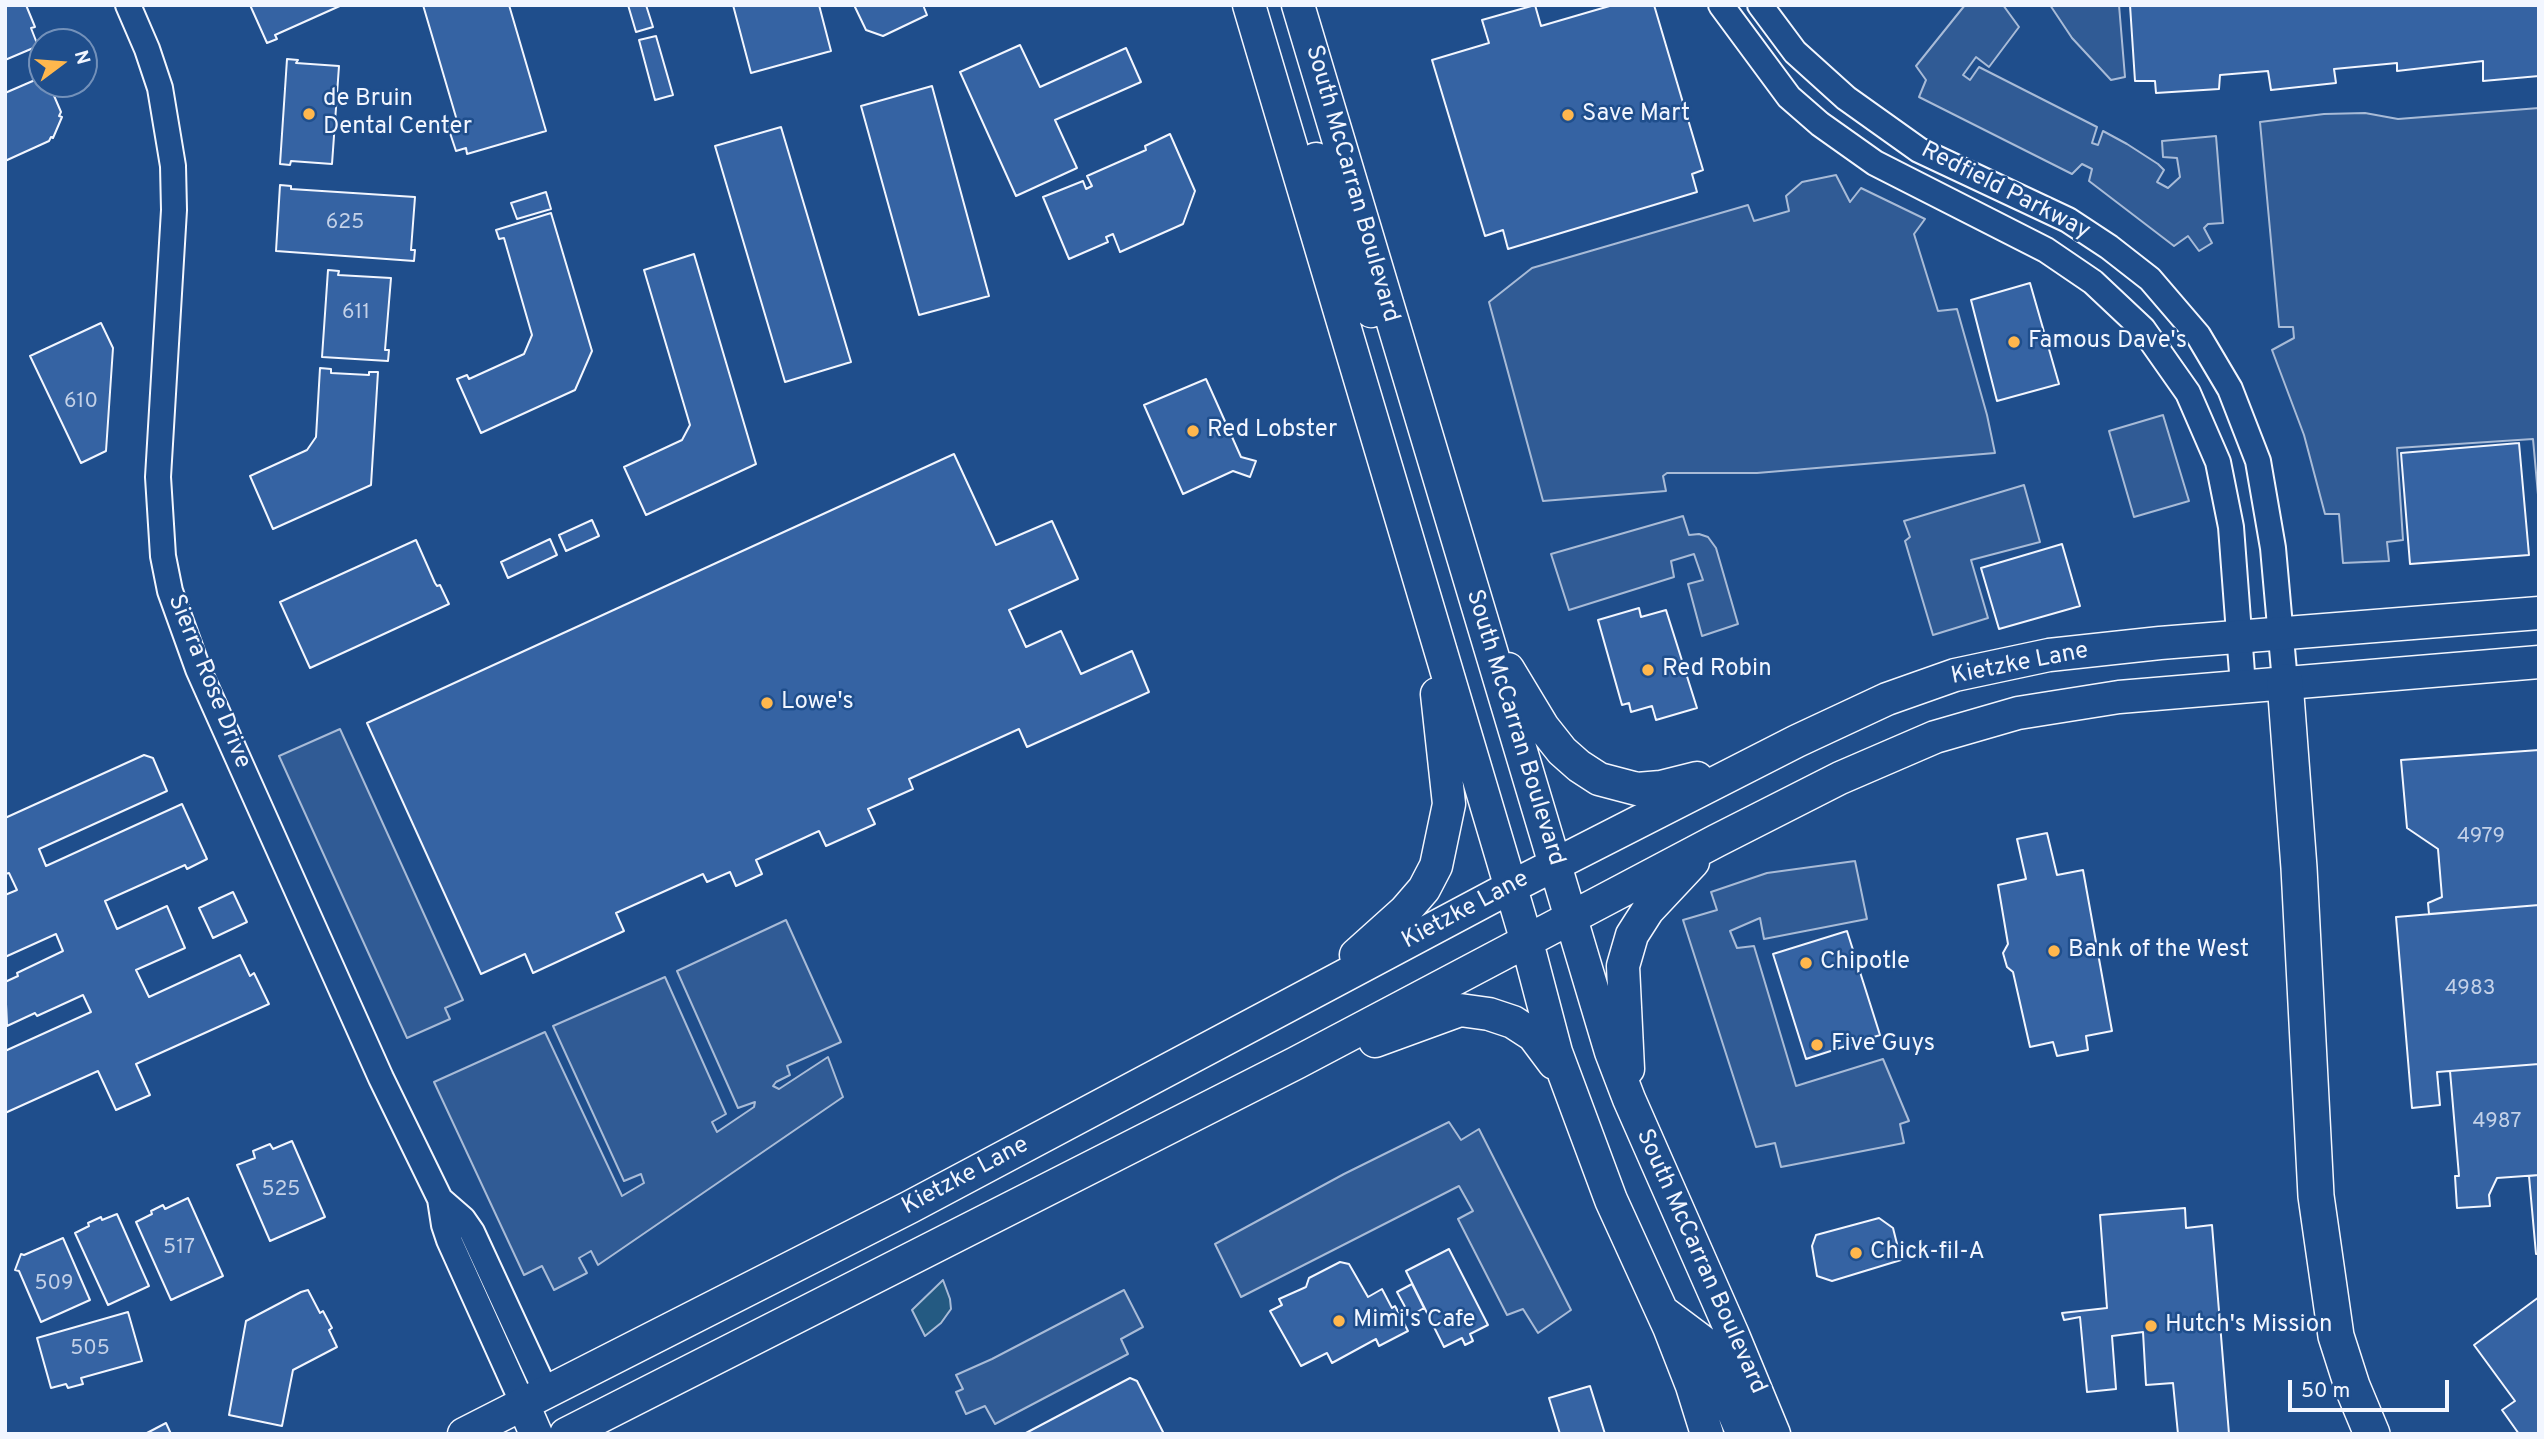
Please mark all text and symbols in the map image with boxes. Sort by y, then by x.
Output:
north arrow [28,28,98,98]
street label: South McCarran Boulevard [1298,42,1404,326]
text: N [68,48,95,68]
place label: de Bruin Dental Center [323,86,472,142]
place label: Save Mart [1582,101,1690,129]
marker: de Bruin Dental Center [301,106,317,122]
marker: Save Mart [1560,107,1576,123]
street label: Redfield Parkway [1916,137,2094,247]
house number: 625 [326,211,364,237]
house number: 611 [342,301,370,327]
place label: Famous Dave's [2028,328,2187,356]
marker: Famous Dave's [2006,334,2022,350]
house number: 610 [64,390,98,416]
place label: Red Lobster [1207,417,1337,445]
marker: Red Lobster [1185,423,1201,439]
street label: South McCarran Boulevard [1458,587,1570,869]
street label: Sierra Rose Drive [160,591,256,773]
street label: Kietzke Lane [1949,638,2091,692]
place label: Red Robin [1662,656,1772,684]
marker: Red Robin [1640,662,1656,678]
place label: Lowe's [781,689,854,717]
marker: Lowe's [759,695,775,711]
house number: 4979 [2457,825,2505,851]
street label: Kietzke Lane [1398,866,1534,956]
place label: Bank of the West [2068,937,2249,965]
marker: Bank of the West [2046,943,2062,959]
place label: Chipotle [1820,949,1910,977]
marker: Chipotle [1798,955,1814,971]
house number: 4983 [2445,977,2495,1003]
place label: Five Guys [1831,1031,1935,1059]
marker: Five Guys [1809,1037,1825,1053]
house number: 4987 [2473,1110,2521,1136]
street label: South McCarran Boulevard [1629,1125,1771,1399]
street label: Kietzke Lane [898,1132,1034,1222]
house number: 525 [262,1178,300,1204]
house number: 517 [163,1236,195,1262]
place label: Chick-fil-A [1870,1239,1985,1267]
marker: Chick-fil-A [1848,1245,1864,1261]
house number: 509 [34,1272,74,1298]
place label: Mimi's Cafe [1353,1307,1475,1335]
place label: Hutch's Mission [2165,1312,2332,1340]
marker: Mimi's Cafe [1331,1313,1347,1329]
marker: Hutch's Mission [2143,1318,2159,1334]
house number: 505 [70,1337,110,1363]
scale bar [2292,1366,2453,1410]
text: 50 m [2301,1378,2350,1405]

